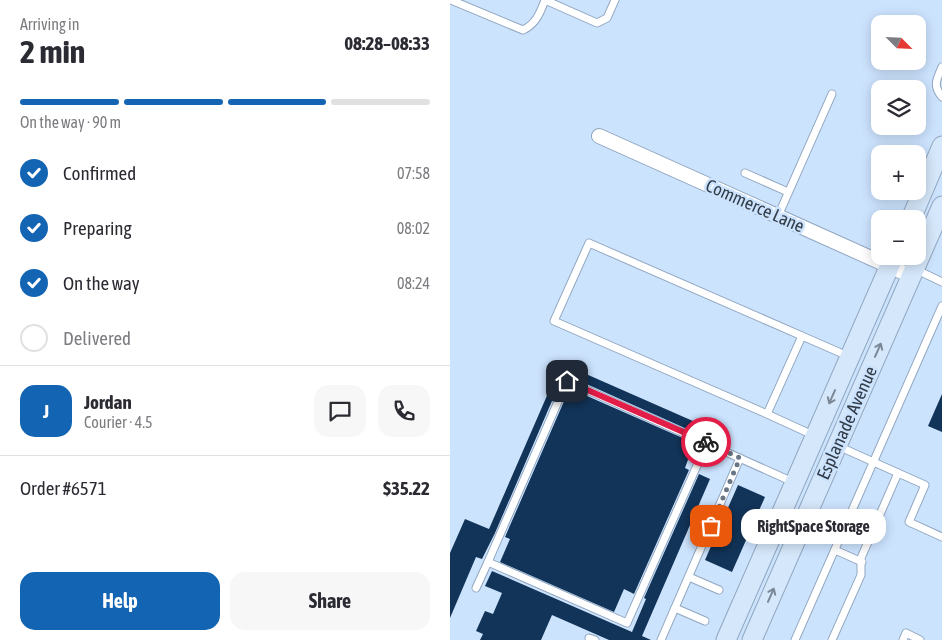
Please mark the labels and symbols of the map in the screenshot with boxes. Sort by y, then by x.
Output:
north arrow [871,15,926,70]
street label: Commerce Lane [703,174,808,237]
one-way arrow [874,343,884,358]
pin [546,360,588,402]
street label: Esplanade Avenue [812,363,881,483]
one-way arrow [827,389,837,404]
courier [681,417,731,467]
pin [690,505,732,547]
callout: RightSpace Storage [741,508,886,544]
one-way arrow [767,588,777,603]

